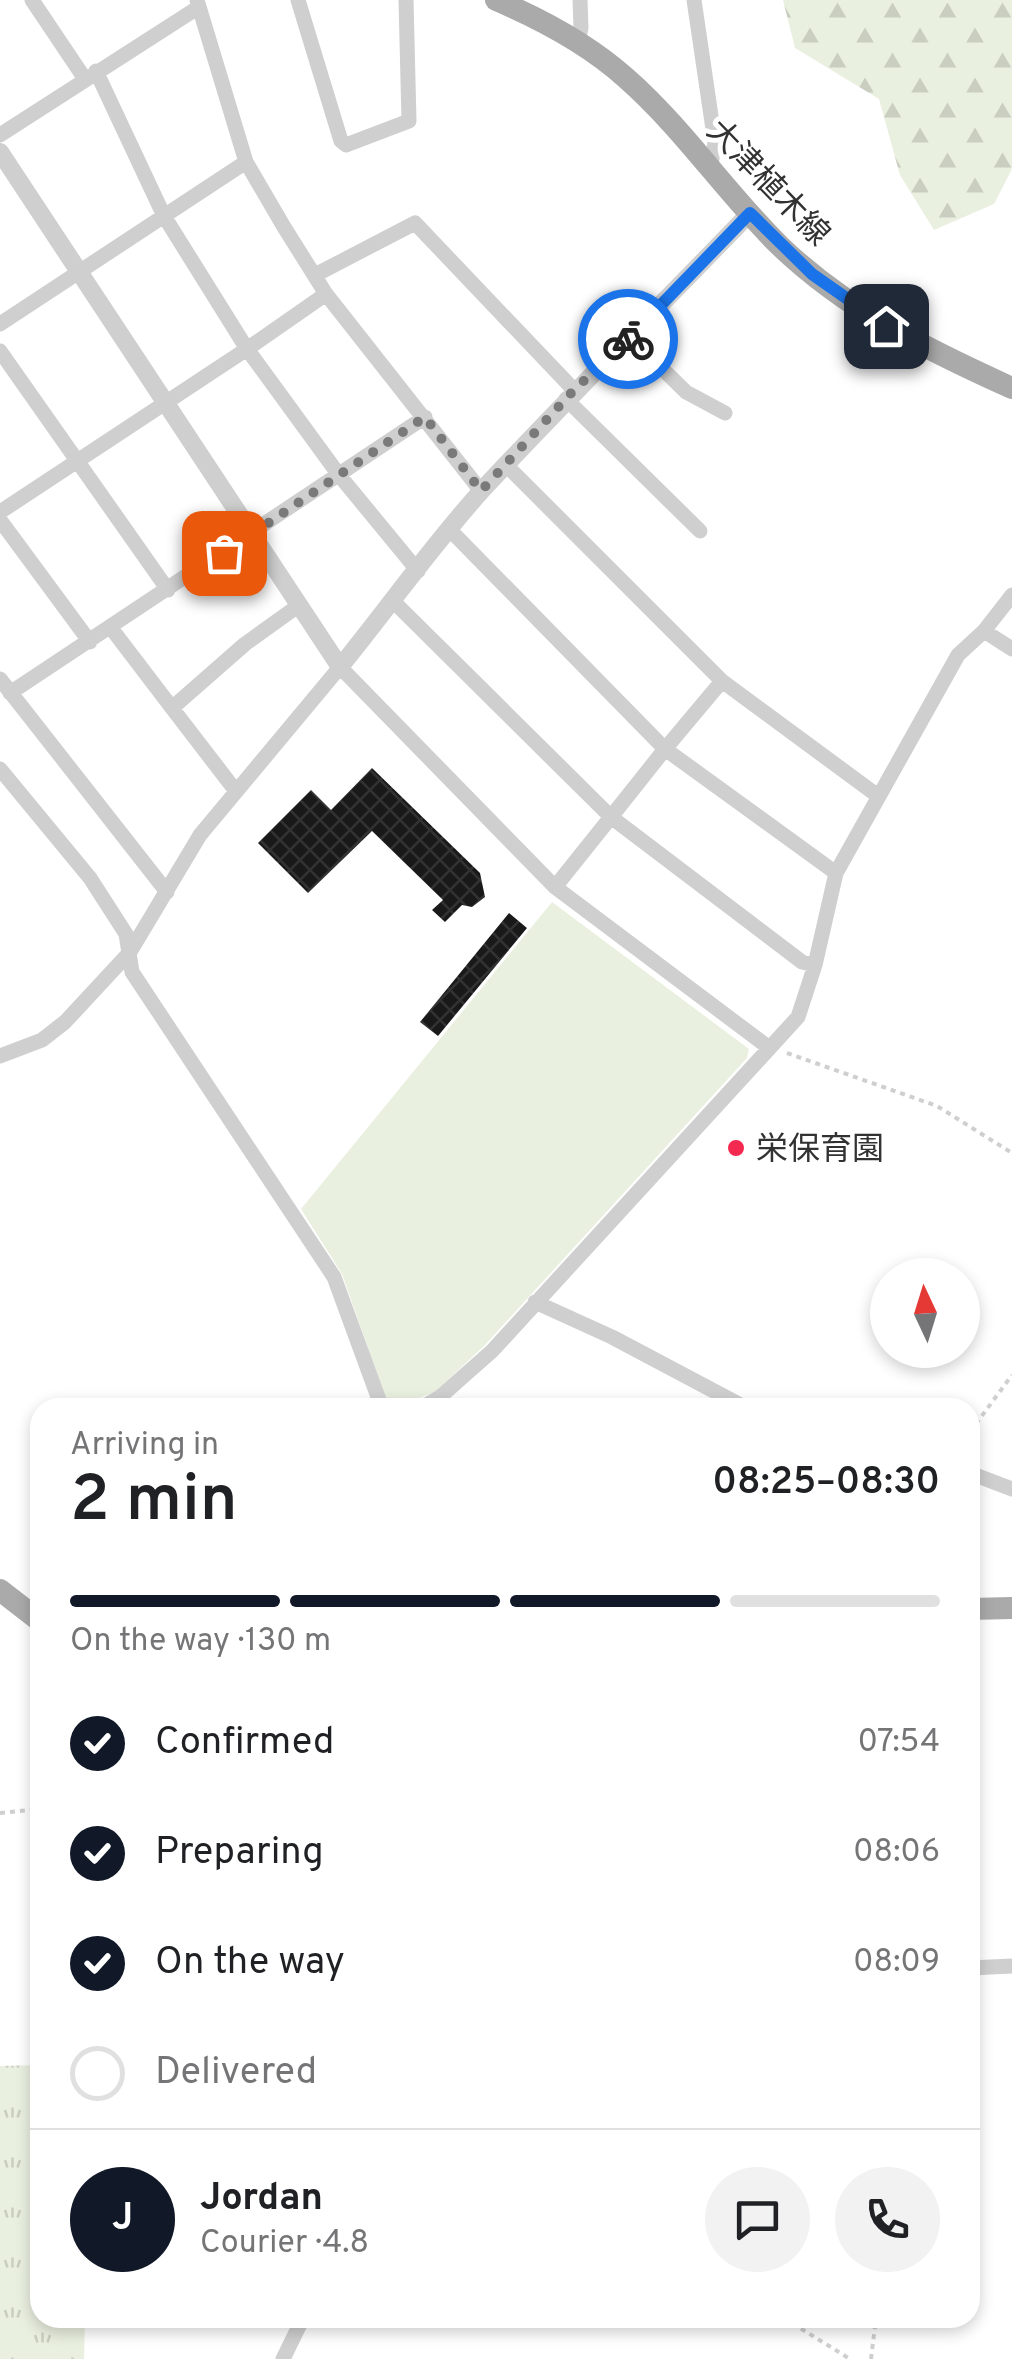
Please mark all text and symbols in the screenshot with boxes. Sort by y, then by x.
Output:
street label: 大津植木線 [697,113,837,256]
pin [844,284,929,369]
courier [578,289,678,389]
icon: home [859,299,914,354]
icon: bike [601,312,656,367]
pin [182,511,267,596]
icon: bag [197,526,252,581]
place label: 栄保育園 [756,1131,884,1171]
marker: 栄保育園 [725,1137,747,1159]
north arrow [870,1258,980,1368]
map controls [870,1258,980,1368]
text: Arriving in [70,1426,219,1466]
text: 08:25–08:30 [712,1459,940,1508]
text: 2 min [70,1462,238,1544]
text: On the way · 130 m [70,1622,331,1662]
icon: check [70,1716,125,1771]
text: Confirmed [155,1719,334,1768]
text: 07:54 [857,1723,940,1763]
icon: check [70,1826,125,1881]
text: Preparing [155,1829,324,1878]
text: 08:06 [853,1833,940,1873]
icon: check [70,1936,125,1991]
text: On the way [155,1939,345,1988]
text: 08:09 [853,1943,940,1983]
text: Delivered [155,2049,317,2098]
button: chat [705,2167,810,2272]
button: phone [835,2167,940,2272]
text: Jordan [200,2175,323,2224]
text: J [112,2195,133,2244]
text: Courier · 4.8 [200,2224,369,2264]

